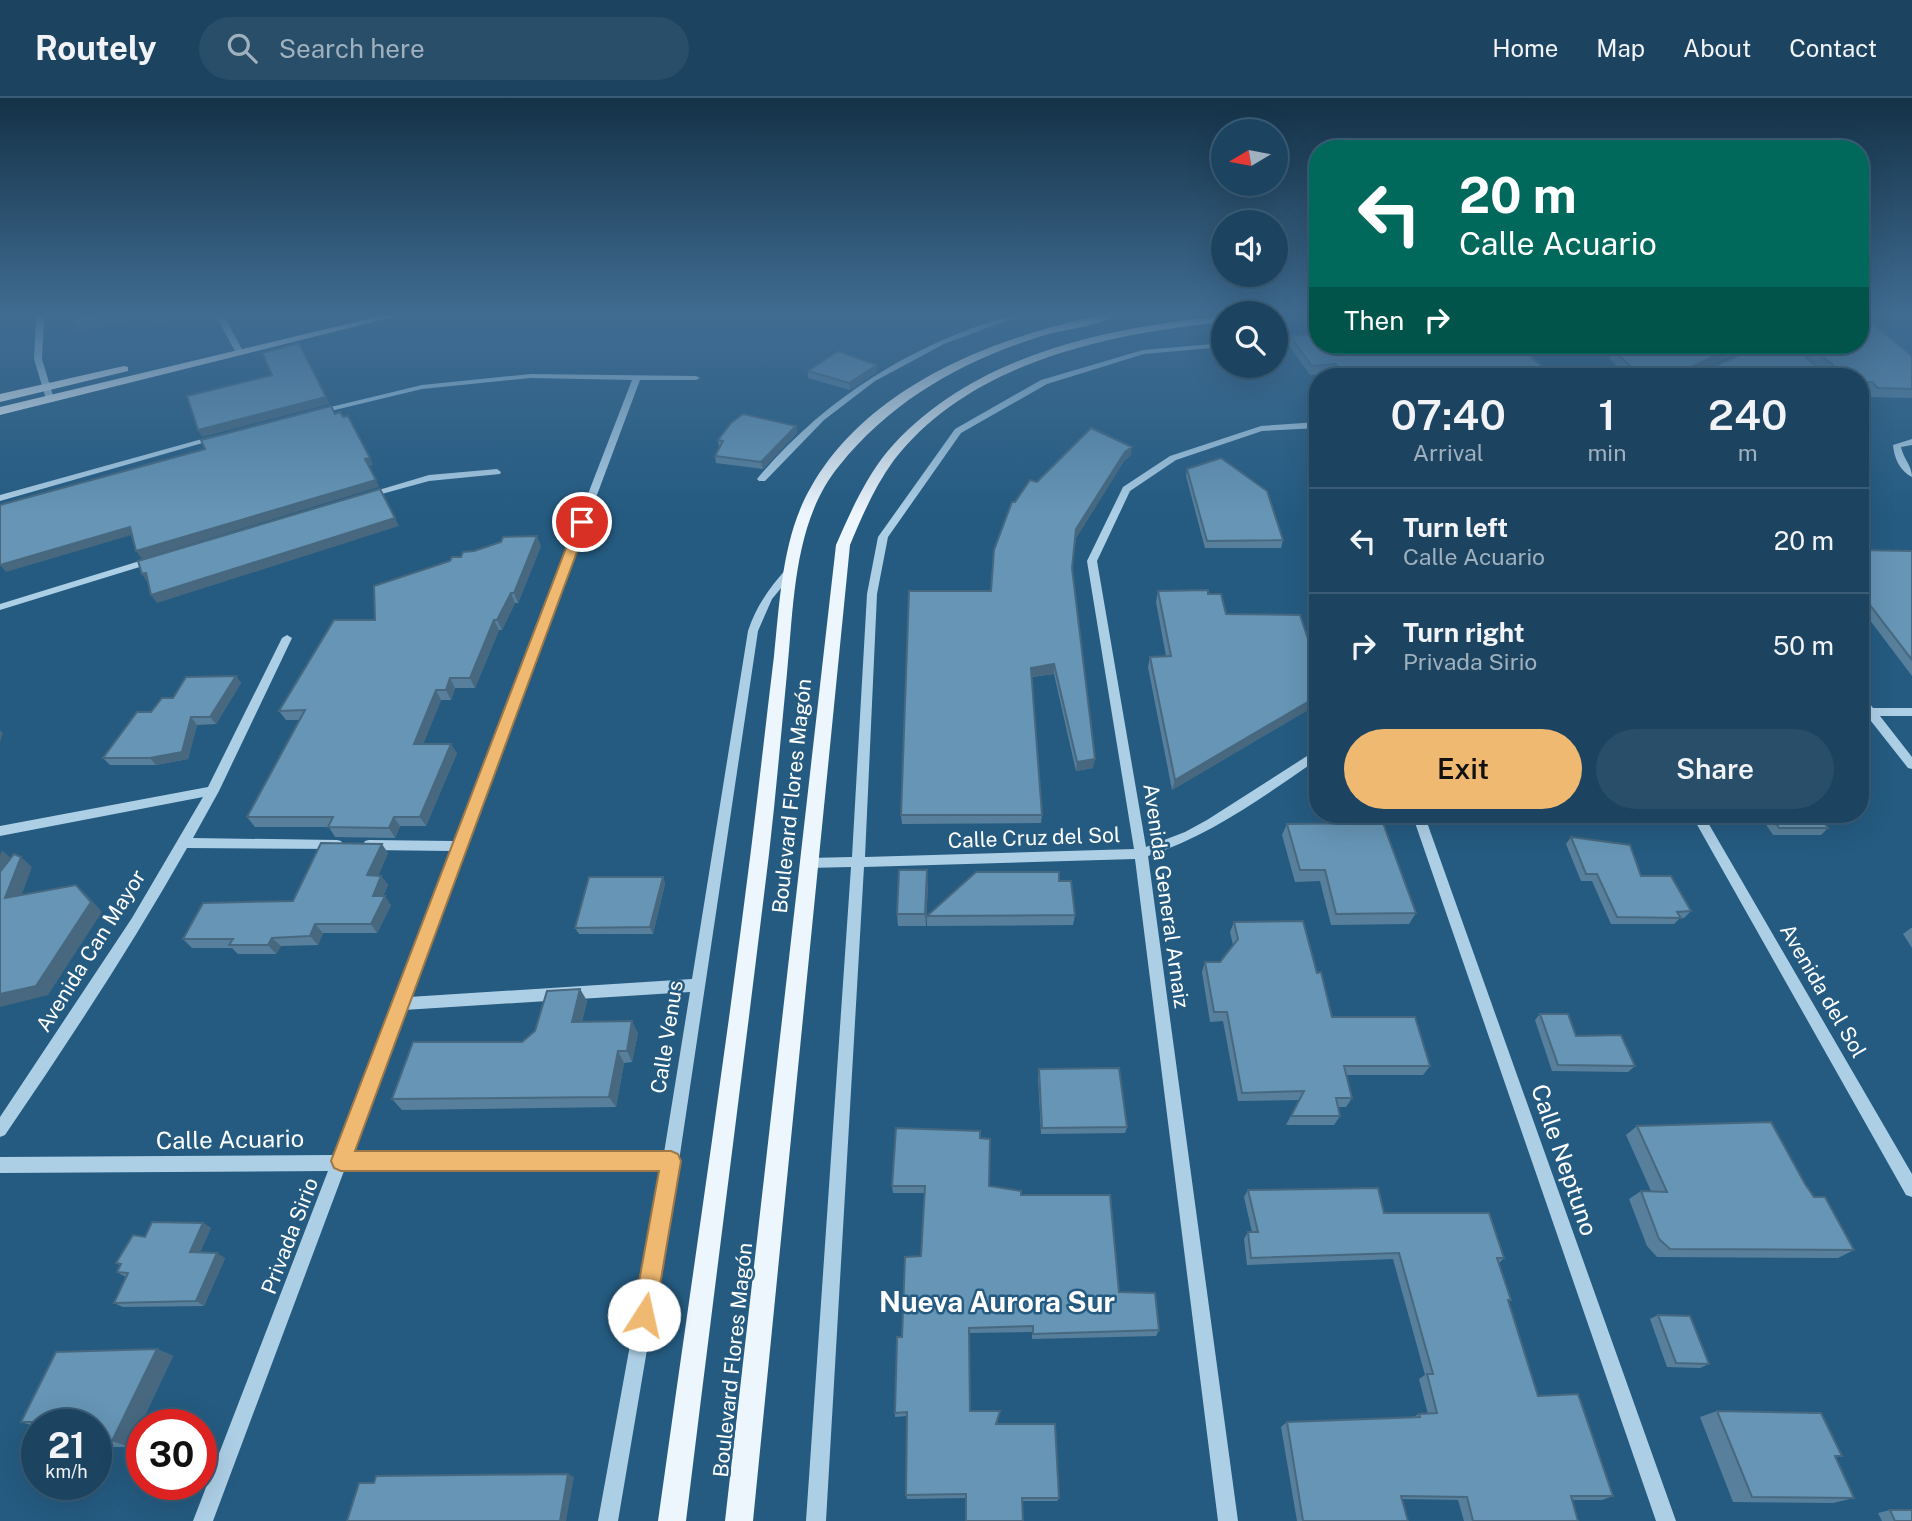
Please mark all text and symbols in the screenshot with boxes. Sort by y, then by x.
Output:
search box [199,17,689,80]
text: Routely [35,29,157,67]
icon: search [223,29,261,67]
text: Search here [279,33,425,64]
text: Home [1492,34,1558,62]
text: Map [1596,34,1645,62]
text: About [1683,34,1751,62]
text: Contact [1789,34,1877,62]
north arrow [1211,119,1288,196]
map controls [1211,119,1288,378]
text: 20 m [1459,166,1577,224]
icon: left [1344,168,1435,259]
button: sound [1211,210,1288,287]
text: Calle Acuario [1459,225,1657,262]
button: search [1211,301,1288,378]
icon: right [1418,301,1456,339]
text: Then [1344,305,1404,336]
text: 07:40 [1391,390,1506,439]
text: 1 [1598,390,1616,439]
text: 240 [1708,390,1787,439]
text: Arrival [1413,439,1484,466]
text: min [1587,439,1626,466]
text: m [1738,439,1758,466]
pin [552,492,612,552]
icon: arrive [563,503,601,541]
text: Turn left [1403,512,1508,543]
icon: left [1344,522,1382,560]
text: 20 m [1774,525,1834,556]
text: Calle Acuario [1403,543,1545,570]
text: Turn right [1403,617,1525,648]
icon: right [1344,627,1382,665]
text: 50 m [1773,630,1834,661]
text: Privada Sirio [1403,648,1537,675]
street label: Boulevard Flores Magón [767,677,816,915]
button: Exit [1344,729,1582,809]
button: Share [1596,729,1834,809]
street label: Avenida General Arnaiz [1138,782,1195,1010]
street label: Calle Cruz del Sol [947,822,1121,853]
street label: Avenida Can Mayor [31,865,151,1036]
street label: Avenida del Sol [1775,919,1872,1062]
street label: Calle Venus [645,979,688,1095]
street label: Calle Neptuno [1526,1080,1604,1239]
street label: Calle Acuario [156,1124,304,1154]
street label: Privada Sirio [256,1174,323,1298]
street label: Boulevard Flores Magón [708,1241,757,1479]
position arrow [607,1278,681,1352]
district label: Nueva Aurora Sur [879,1285,1115,1318]
speed limit sign: 30 [126,1409,217,1500]
text: 21 [48,1425,85,1466]
text: km/h [45,1461,88,1482]

